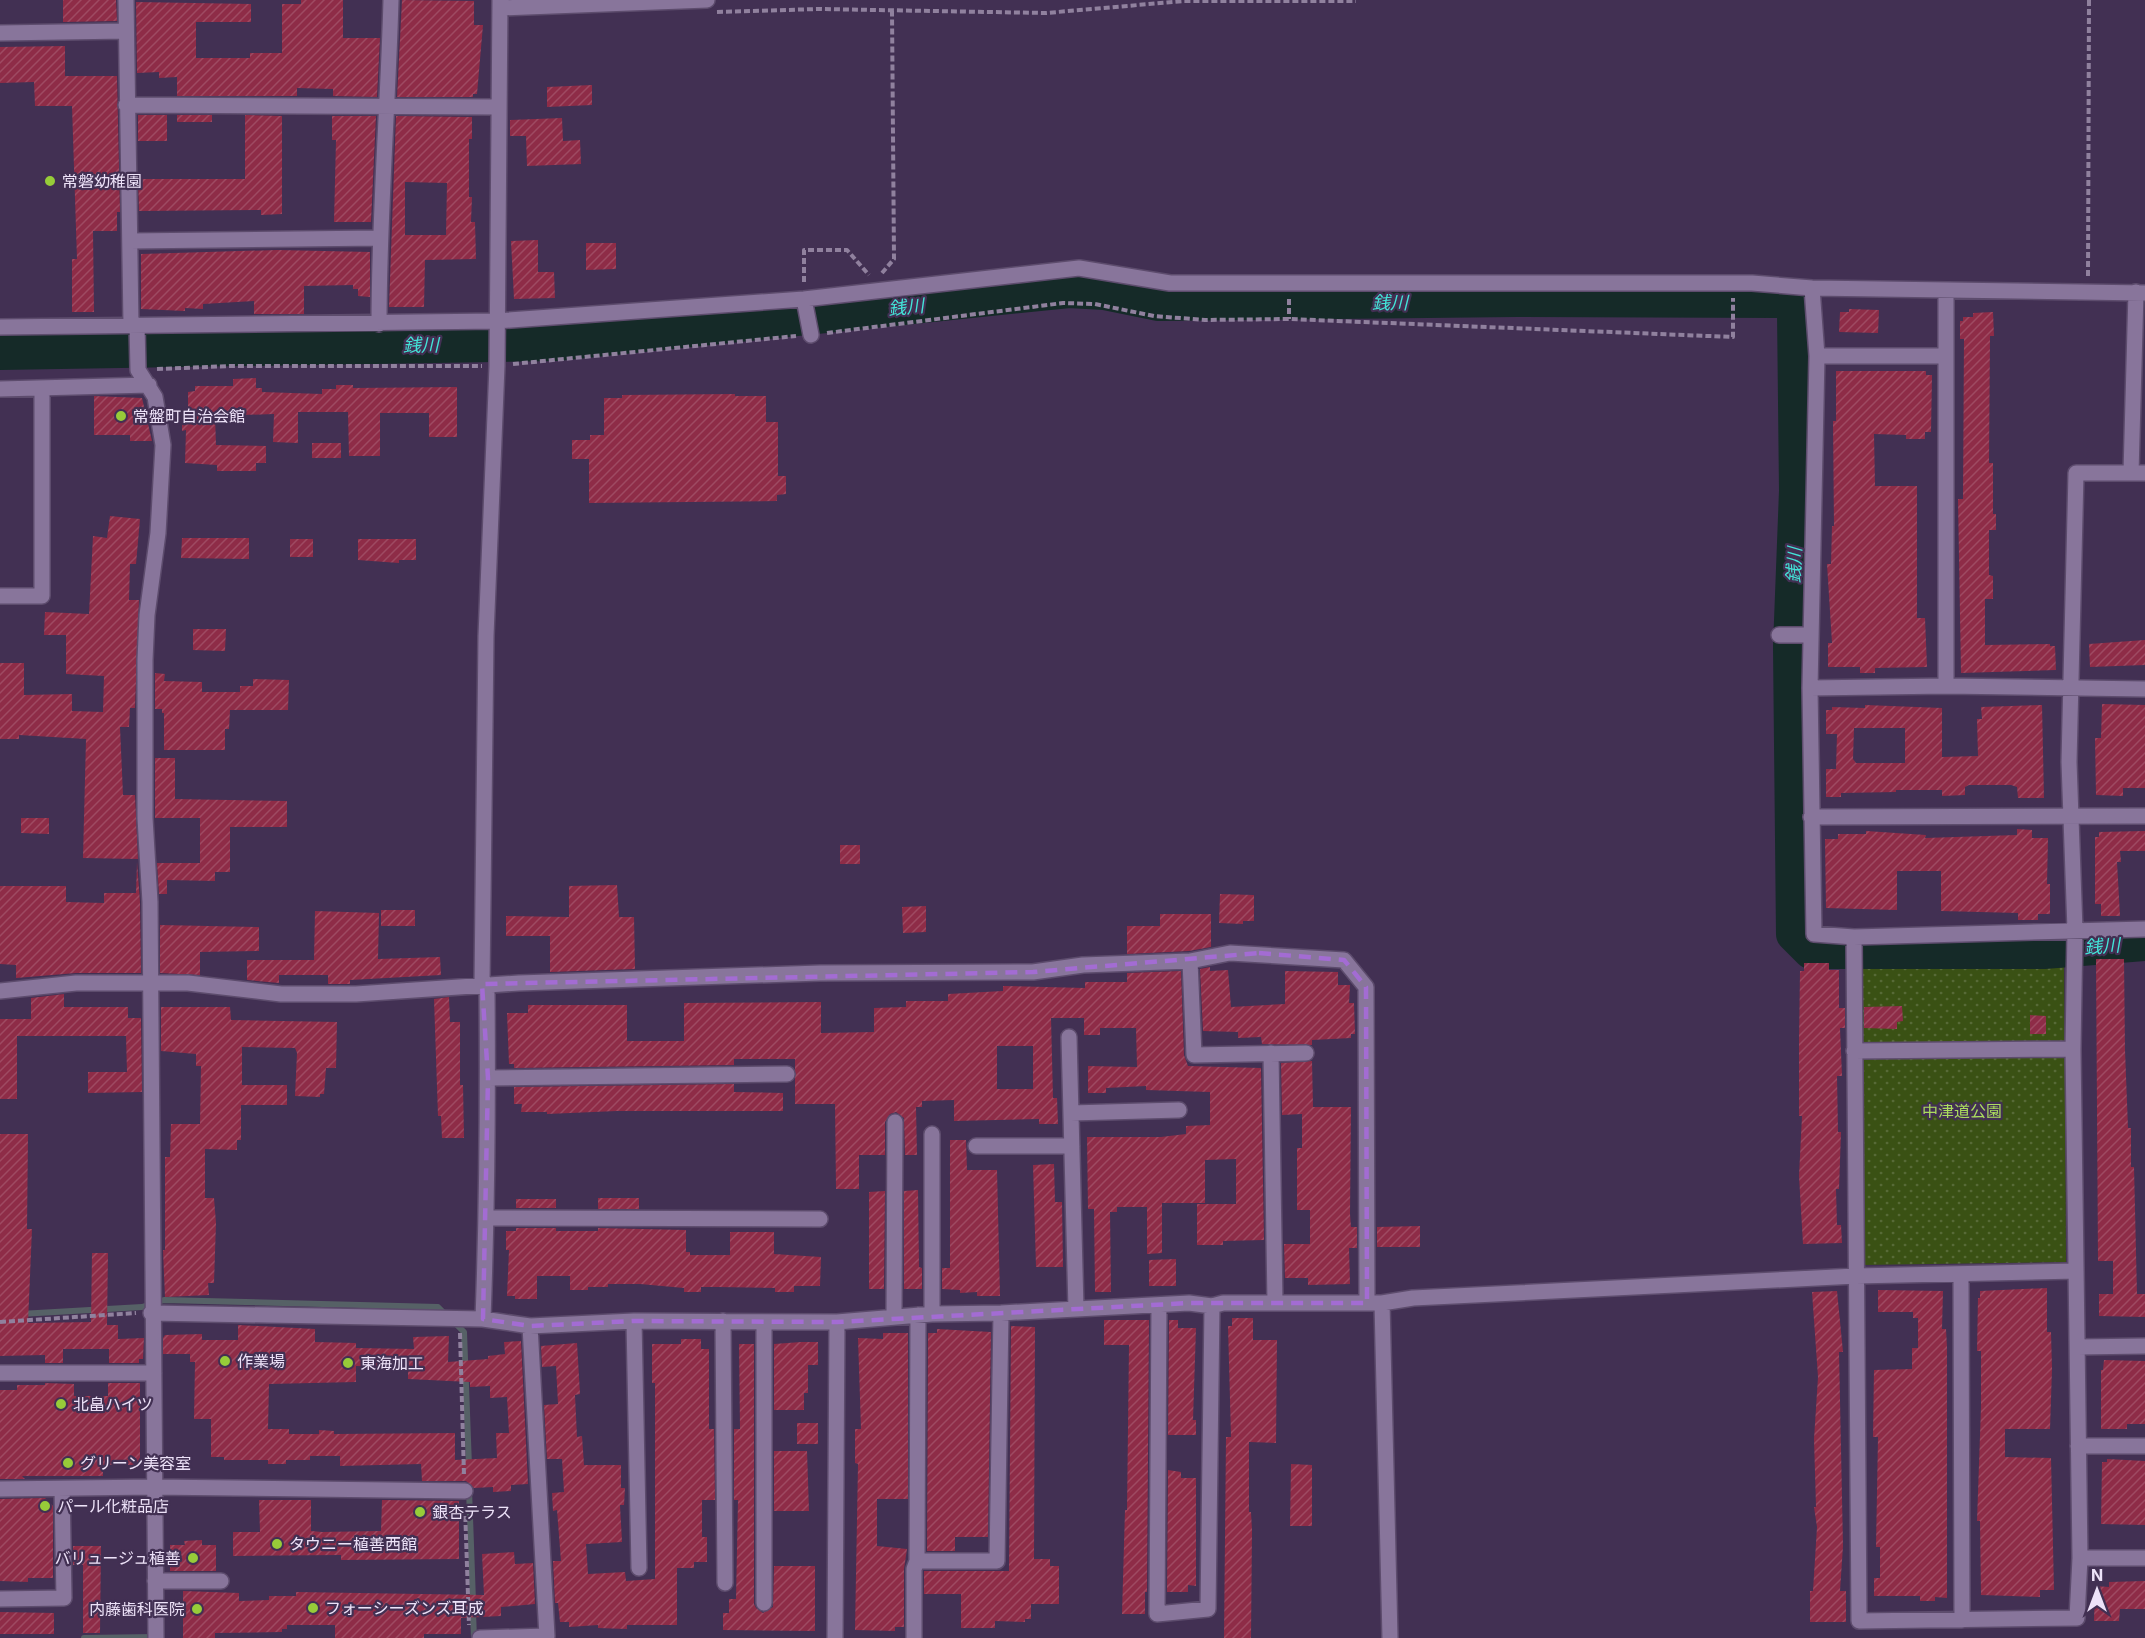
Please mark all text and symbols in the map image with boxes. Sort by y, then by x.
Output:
place label: 常磐幼稚園 [62,171,142,191]
marker: 常磐幼稚園 [43,174,57,188]
water label: 銭川 [1372,292,1410,313]
water label: 銭川 [887,294,927,319]
water label: 銭川 [403,334,441,356]
place label: 常盤町自治会館 [133,406,245,426]
marker: 常盤町自治会館 [114,409,128,423]
water label: 銭川 [1783,545,1805,583]
water label: 銭川 [2083,934,2123,958]
park label: 中津道公園 [1922,1101,2002,1121]
place label: 作業場 [237,1351,285,1371]
place label: 東海加工 [360,1353,424,1373]
marker: 作業場 [218,1354,232,1368]
marker: 東海加工 [341,1356,355,1370]
place label: 北畠ハイツ [73,1394,153,1414]
marker: 北畠ハイツ [54,1397,68,1411]
place label: グリーン美容室 [80,1453,191,1473]
marker: グリーン美容室 [61,1456,75,1470]
place label: パール化粧品店 [57,1496,169,1516]
marker: パール化粧品店 [38,1499,52,1513]
place label: 銀杏テラス [432,1502,512,1522]
marker: 銀杏テラス [413,1505,427,1519]
place label: タウニー植善西館 [289,1534,417,1554]
marker: タウニー植善西館 [270,1537,284,1551]
place label: バリュージュ植善 [54,1548,181,1568]
marker: バリュージュ植善 [186,1551,200,1565]
north arrow [2067,1560,2127,1620]
text: N [2091,1565,2103,1585]
place label: フォーシーズンズ耳成 [325,1598,484,1618]
place label: 内藤歯科医院 [89,1599,185,1619]
marker: フォーシーズンズ耳成 [306,1601,320,1615]
marker: 内藤歯科医院 [190,1602,204,1616]

